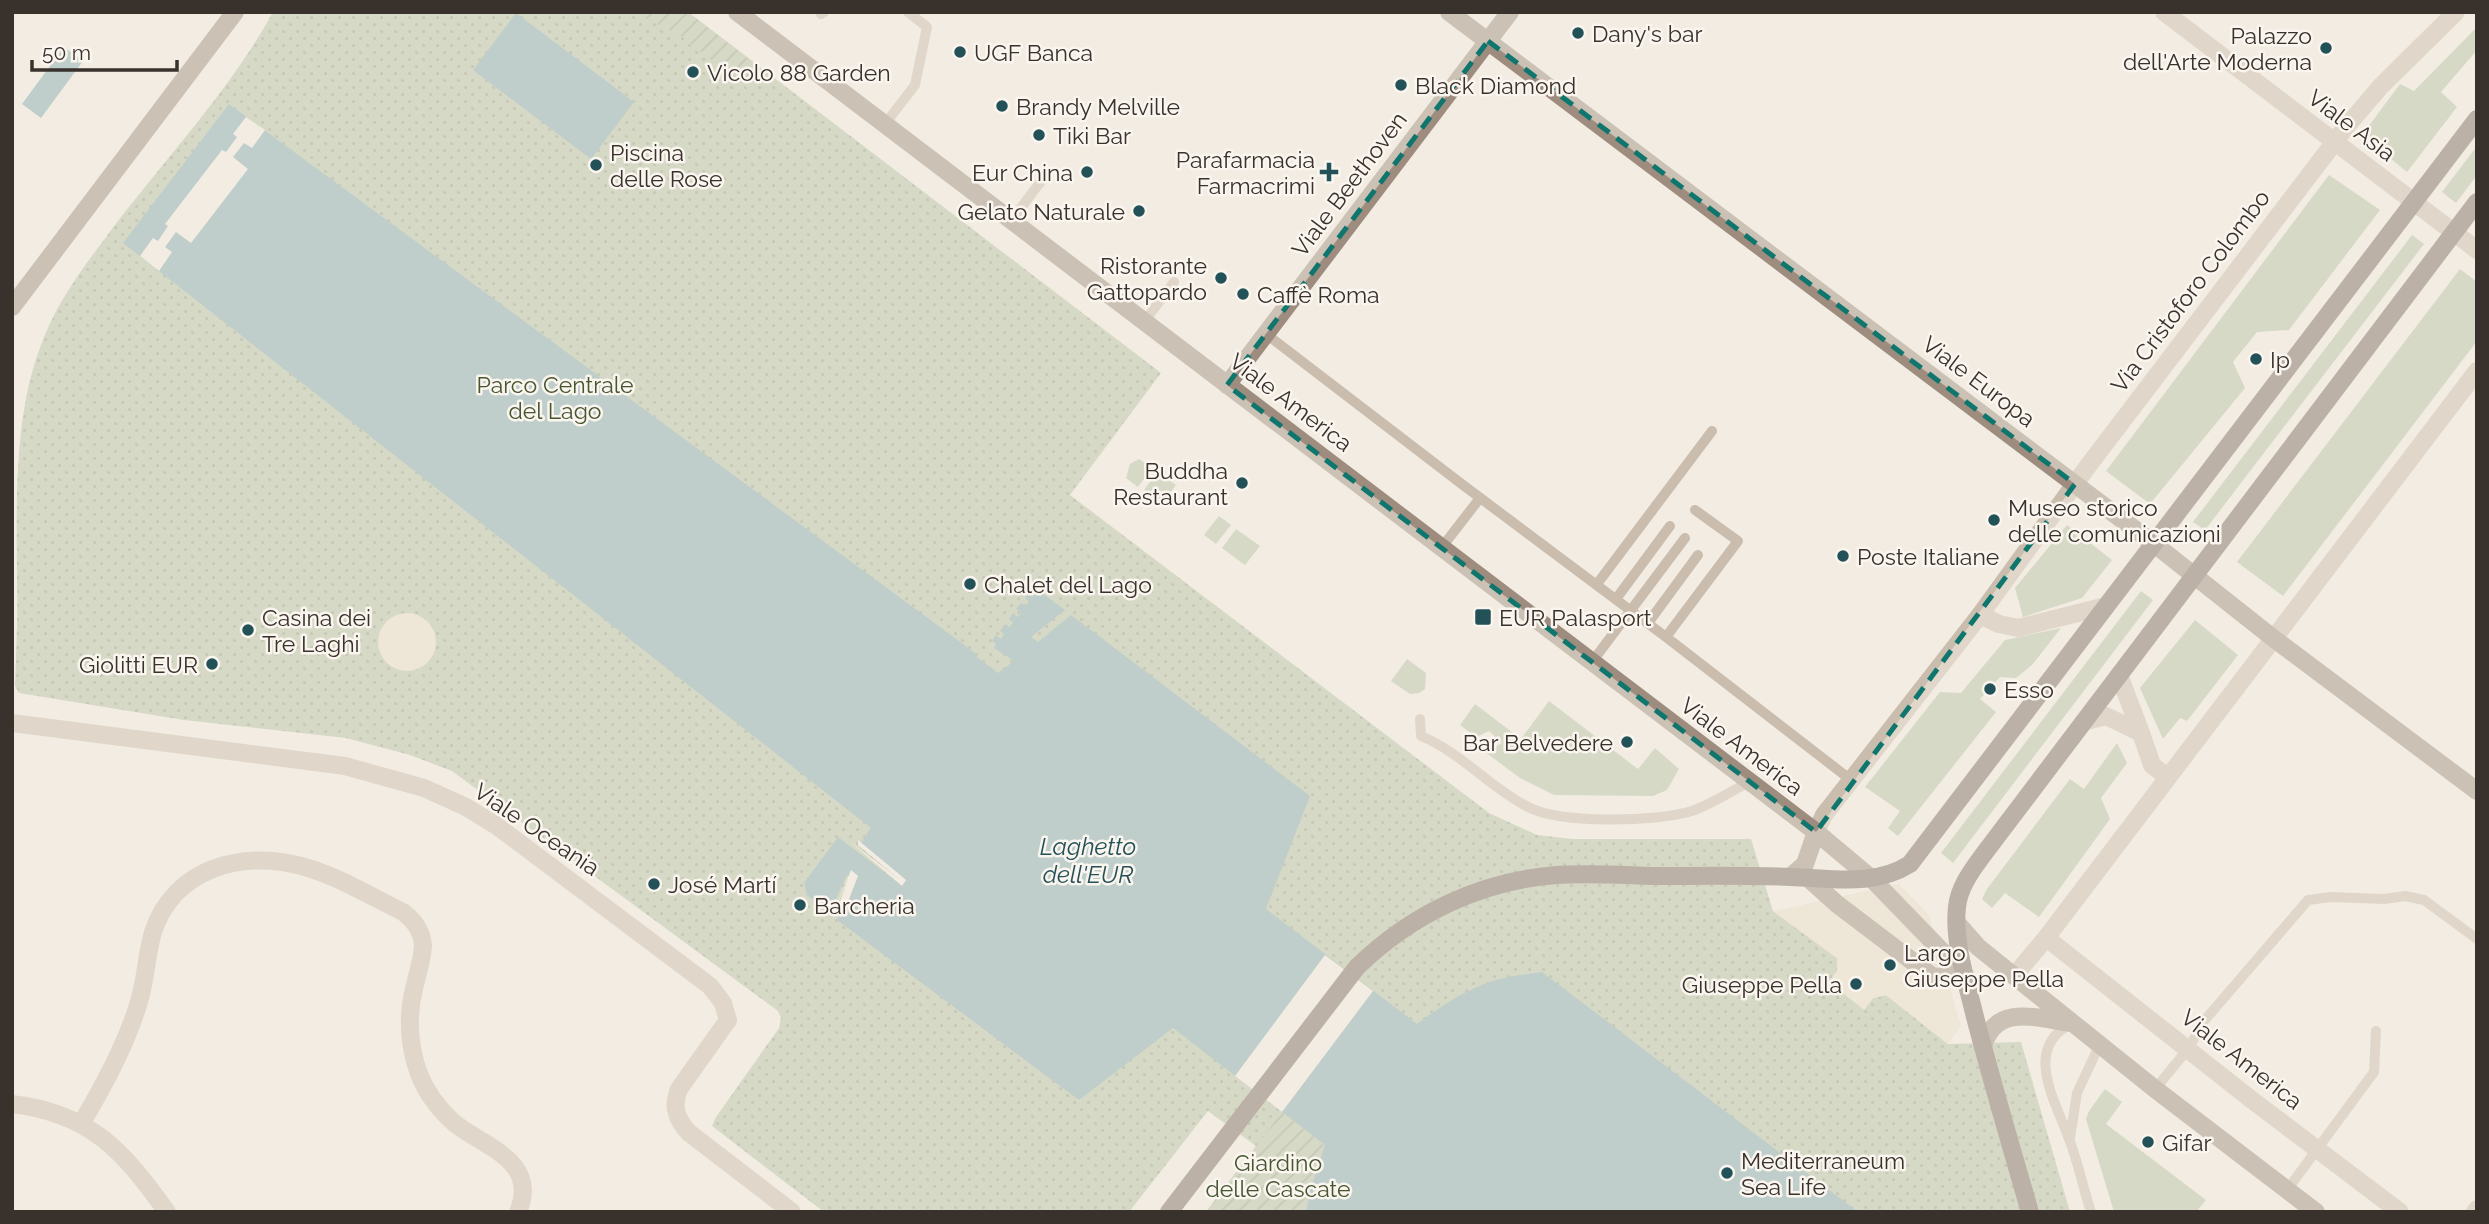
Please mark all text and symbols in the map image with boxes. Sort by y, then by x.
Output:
place label: Dany's bar [1592,20,1703,47]
place label: Palazzo dell'Arte Moderna [2123,22,2312,75]
marker: Dany's bar [1570,25,1586,41]
scale bar [32,28,177,72]
place label: UGF Banca [974,39,1093,66]
text: 50 m [42,40,91,65]
marker: Palazzo dell'Arte Moderna [2318,40,2334,56]
marker: UGF Banca [952,44,968,60]
place label: Vicolo 88 Garden [707,59,891,86]
marker: Vicolo 88 Garden [685,64,701,80]
place label: Black Diamond [1415,72,1576,99]
marker: Black Diamond [1393,77,1409,93]
street label: Viale Asia [2303,83,2401,167]
place label: Brandy Melville [1016,93,1180,120]
marker: Brandy Melville [994,98,1010,114]
street label: Viale Beethoven [1286,106,1412,262]
place label: Tiki Bar [1053,122,1131,149]
marker: Tiki Bar [1031,127,1047,143]
place label: Piscina delle Rose [610,139,723,192]
place label: Parafarmacia Farmacrimi [1176,146,1315,199]
marker: Piscina delle Rose [588,157,604,173]
place label: Eur China [972,159,1073,186]
marker: Eur China [1079,164,1095,180]
marker: Parafarmacia Farmacrimi [1321,164,1337,180]
street label: Via Cristoforo Colombo [2105,184,2275,398]
place label: Gelato Naturale [958,198,1125,225]
marker: Gelato Naturale [1131,203,1147,219]
place label: Ristorante Gattopardo [1087,252,1207,305]
marker: Ristorante Gattopardo [1213,270,1229,286]
place label: Caffè Roma [1257,281,1380,308]
marker: Caffè Roma [1235,286,1251,302]
street label: Viale Europa [1917,330,2041,432]
place label: Ip [2270,346,2290,373]
street label: Viale America [1224,347,1358,457]
marker: Ip [2248,351,2264,367]
park label: Parco Centrale del Lago [476,371,634,424]
place label: Buddha Restaurant [1113,457,1228,510]
marker: Buddha Restaurant [1234,475,1250,491]
place label: Museo storico delle comunicazioni [2008,494,2221,547]
marker: Museo storico delle comunicazioni [1986,512,2002,528]
place label: Poste Italiane [1857,543,1999,570]
marker: Poste Italiane [1835,548,1851,564]
place label: Chalet del Lago [984,571,1152,598]
marker: Chalet del Lago [962,576,978,592]
place label: Casina dei Tre Laghi [262,604,371,657]
place label: EUR Palasport [1499,604,1652,631]
marker: EUR Palasport [1473,607,1493,627]
marker: Casina dei Tre Laghi [240,622,256,638]
place label: Giolitti EUR [79,651,198,678]
marker: Giolitti EUR [204,656,220,672]
place label: Esso [2004,676,2054,703]
marker: Esso [1982,681,1998,697]
street label: Viale America [1675,691,1809,801]
place label: Bar Belvedere [1463,729,1613,756]
marker: Bar Belvedere [1619,734,1635,750]
street label: Viale Oceania [469,777,605,881]
water label: Laghetto dell'EUR [1040,832,1136,889]
place label: José Martí [668,871,777,898]
marker: José Martí [646,876,662,892]
place label: Barcheria [814,892,915,919]
marker: Barcheria [792,897,808,913]
place label: Largo Giuseppe Pella [1904,939,2064,992]
marker: Largo Giuseppe Pella [1882,957,1898,973]
place label: Giuseppe Pella [1682,971,1842,998]
marker: Giuseppe Pella [1848,976,1864,992]
street label: Viale America [2176,1003,2308,1115]
place label: Gifar [2162,1129,2212,1156]
marker: Gifar [2140,1134,2156,1150]
place label: Mediterraneum Sea Life [1741,1147,1905,1200]
park label: Giardino delle Cascate [1205,1149,1351,1202]
marker: Mediterraneum Sea Life [1719,1165,1735,1181]

